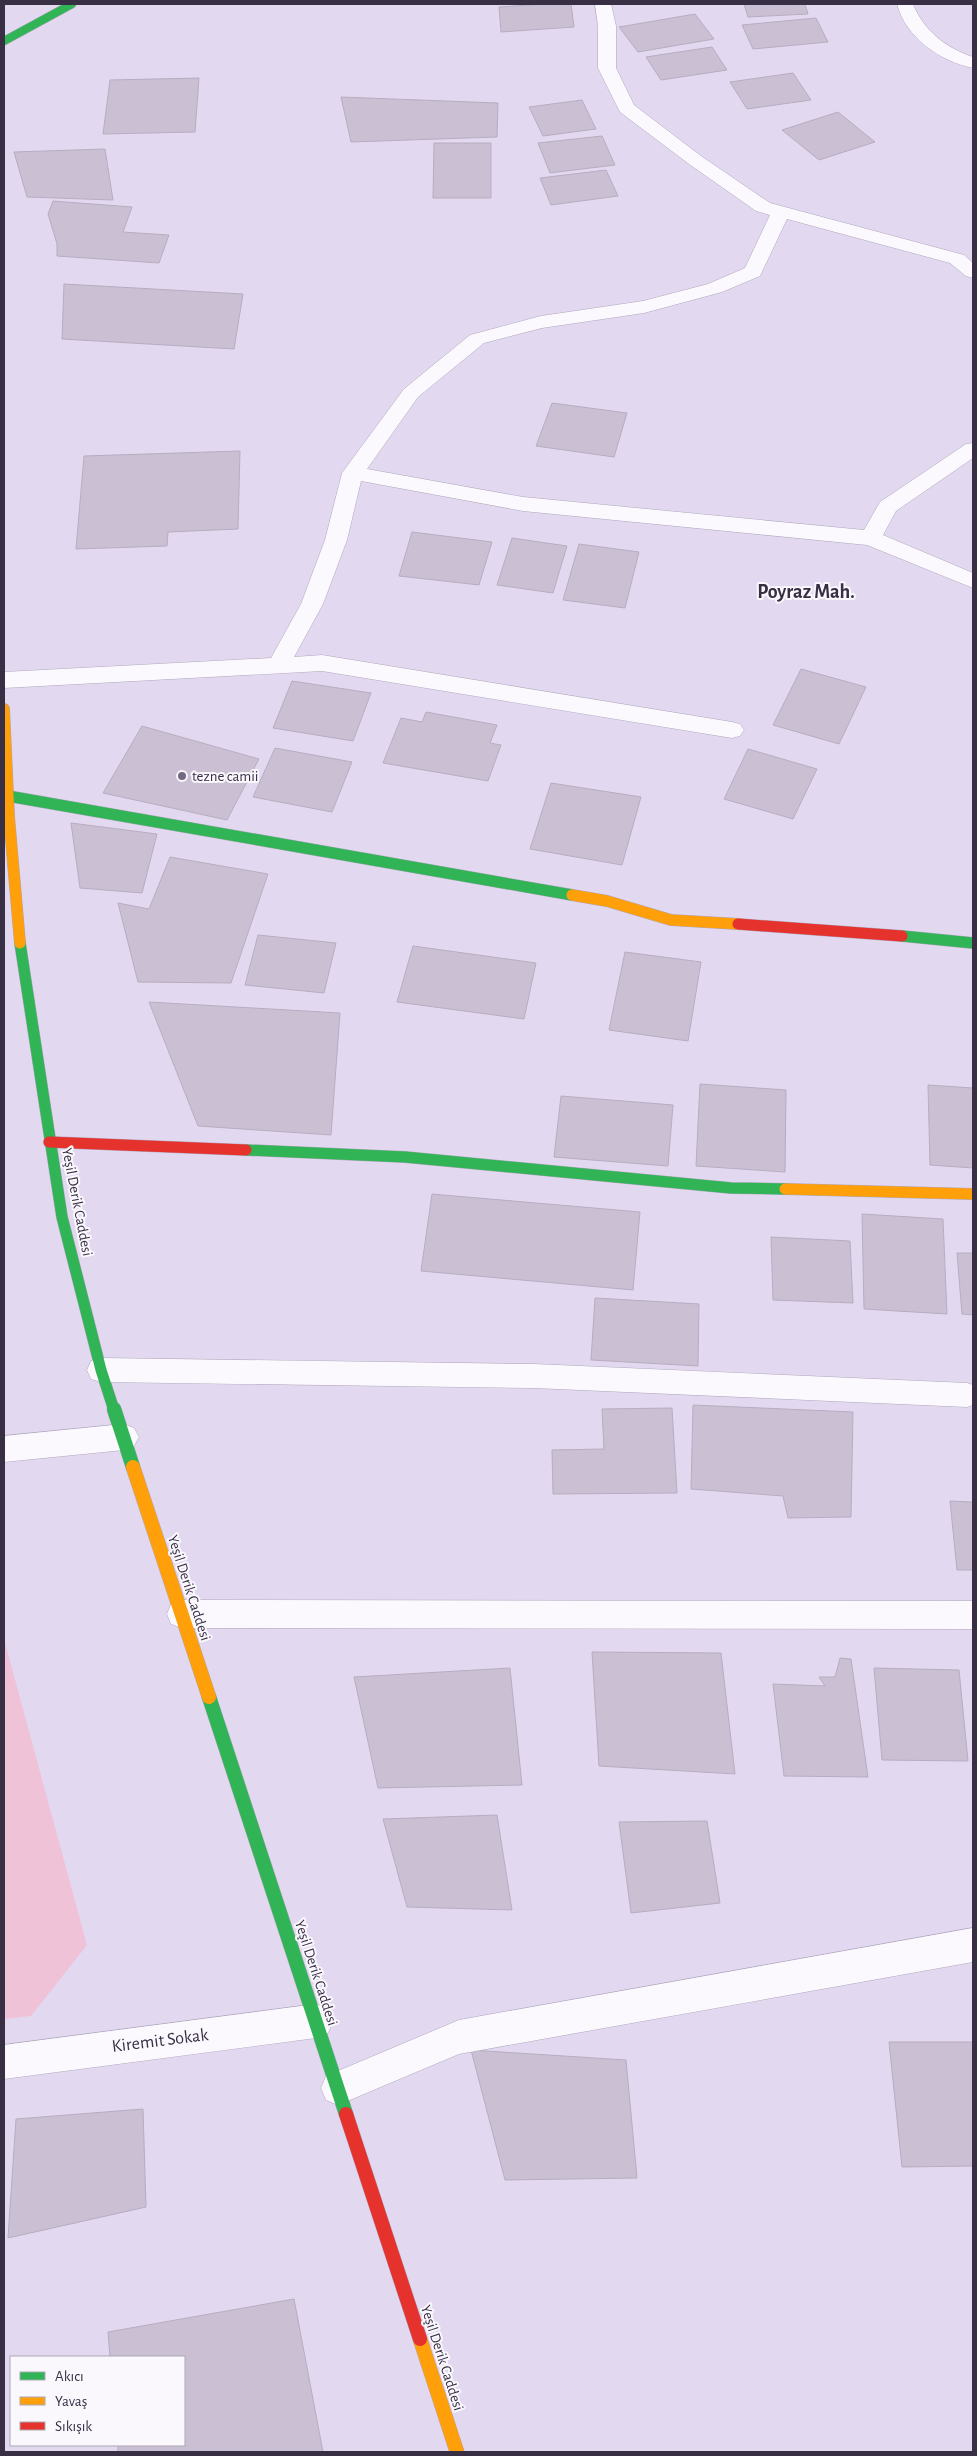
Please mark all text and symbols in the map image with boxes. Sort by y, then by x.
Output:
district label: Poyraz Mah. [757,582,855,602]
place label: tezne camii [192,769,258,784]
marker: tezne camii [176,770,188,782]
street label: Yeşil Derik Caddesi [59,1147,95,1257]
street label: Yeşil Derik Caddesi [165,1533,213,1643]
street label: Yeşil Derik Caddesi [292,1918,340,2028]
street label: Kiremit Sokak [111,2026,210,2056]
street label: Yeşil Derik Caddesi [418,2303,466,2413]
legend [10,2356,185,2446]
text: Akıcı [55,2369,84,2384]
text: Yavaş [55,2394,87,2409]
text: Sıkışık [55,2419,92,2434]

